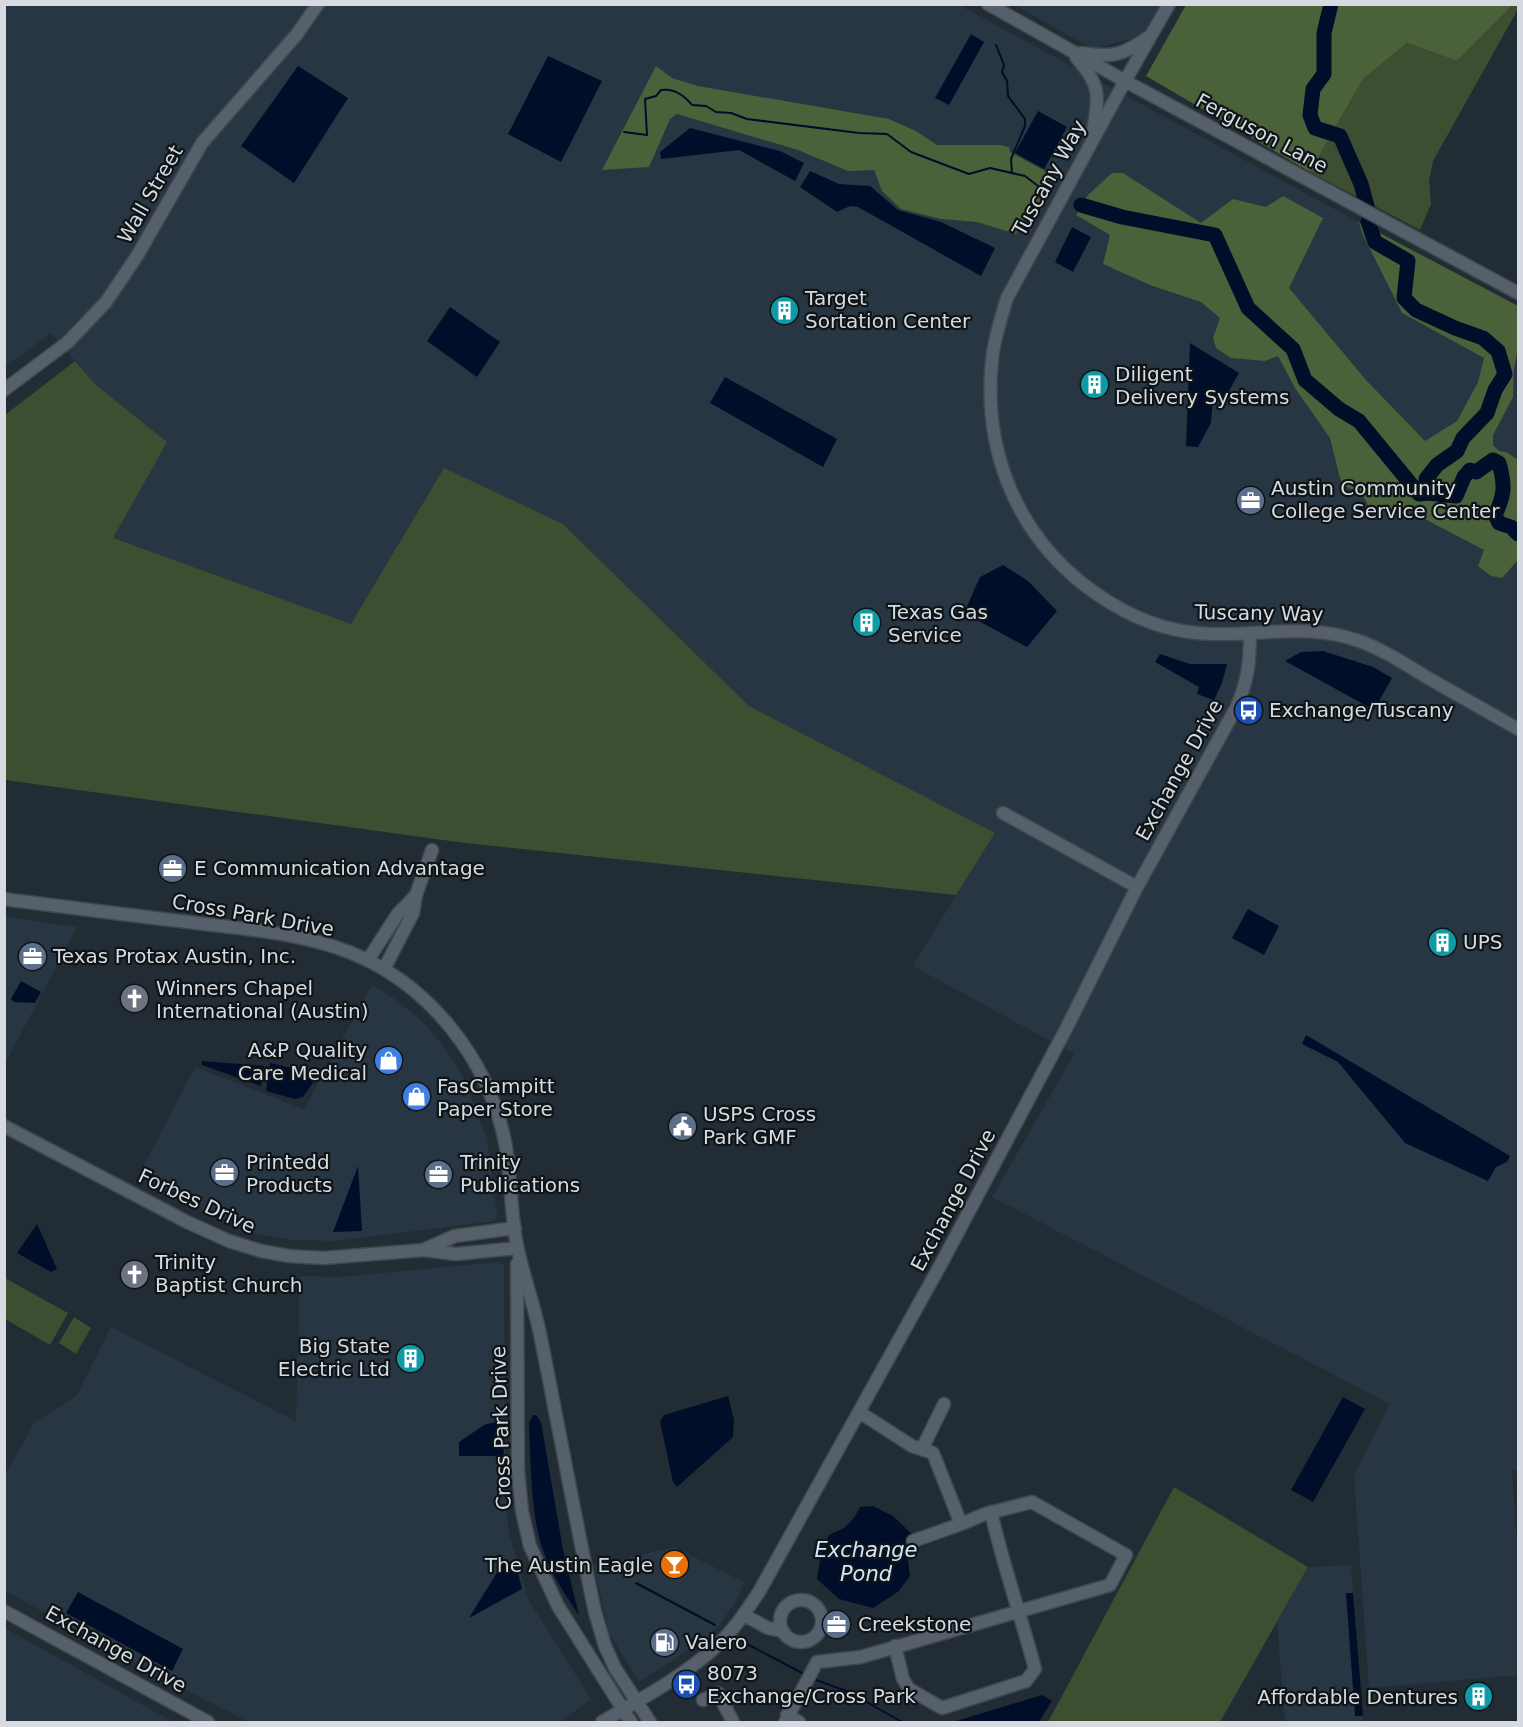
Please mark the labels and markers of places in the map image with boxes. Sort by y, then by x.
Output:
place label: Target Sortation Center [804,286,971,333]
building icon: Target Sortation Center [768,294,800,326]
place label: Diligent Delivery Systems [1115,362,1289,409]
building icon: Diligent Delivery Systems [1078,369,1110,401]
place label: Austin Community College Service Center [1271,476,1500,523]
office icon: Austin Community College Service Center [1234,484,1266,516]
place label: Texas Gas Service [887,600,988,647]
building icon: Texas Gas Service [851,607,883,639]
bus stop icon: Exchange/Tuscany [1232,694,1264,726]
place label: Exchange/Tuscany [1269,698,1454,722]
office icon: E Communication Advantage [157,852,189,884]
place label: E Communication Advantage [194,856,485,880]
building icon: UPS [1426,926,1458,958]
place label: UPS [1463,930,1502,954]
office icon: Texas Protax Austin, Inc. [16,940,48,972]
place label: Texas Protax Austin, Inc. [52,944,296,968]
place label: Winners Chapel International (Austin) [156,976,368,1023]
church icon: Winners Chapel International (Austin) [119,983,151,1015]
place label: A&P Quality Care Medical [238,1038,367,1085]
shop icon: A&P Quality Care Medical [372,1045,404,1077]
place label: FasClampitt Paper Store [437,1074,555,1121]
shop icon: FasClampitt Paper Store [400,1081,432,1113]
place label: USPS Cross Park GMF [703,1102,816,1149]
public building icon: USPS Cross Park GMF [666,1110,698,1142]
place label: Printedd Products [246,1150,332,1197]
place label: Trinity Publications [459,1150,580,1197]
office icon: Printedd Products [209,1157,241,1189]
office icon: Trinity Publications [423,1158,455,1190]
place label: Trinity Baptist Church [154,1250,302,1297]
church icon: Trinity Baptist Church [118,1258,150,1290]
place label: Big State Electric Ltd [278,1334,390,1381]
building icon: Big State Electric Ltd [395,1342,427,1374]
bar icon: The Austin Eagle [658,1549,690,1581]
place label: The Austin Eagle [484,1553,653,1577]
office icon: Creekstone [821,1608,853,1640]
place label: Creekstone [858,1612,971,1636]
fuel station icon: Valero [648,1626,680,1658]
place label: Valero [685,1630,747,1654]
place label: 8073 Exchange/Cross Park [707,1661,916,1708]
bus stop icon: 8073 Exchange/Cross Park [670,1669,702,1701]
building icon: Affordable Dentures [1463,1681,1495,1713]
place label: Affordable Dentures [1257,1685,1458,1709]

